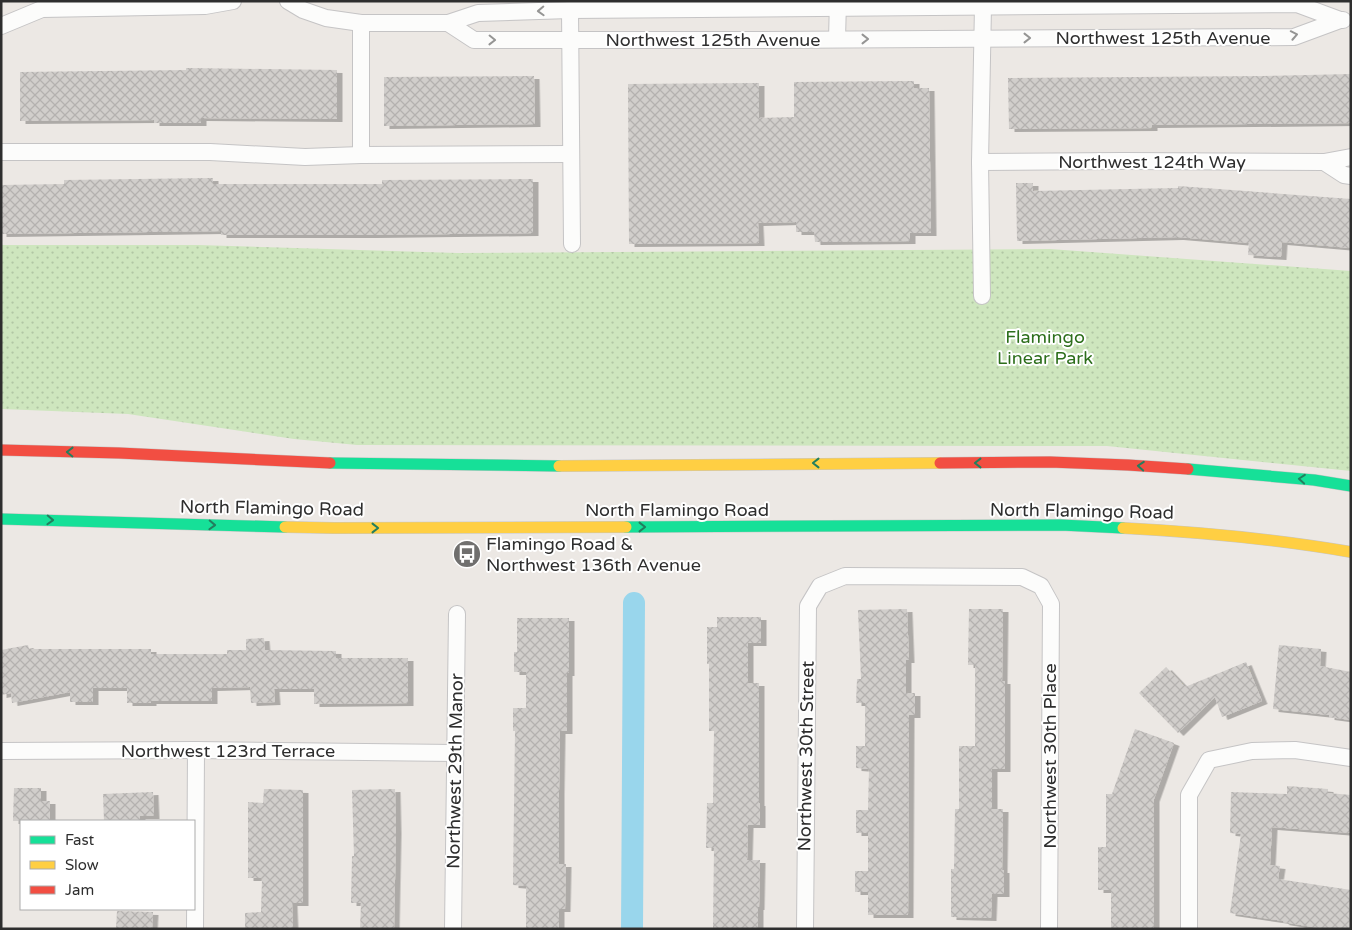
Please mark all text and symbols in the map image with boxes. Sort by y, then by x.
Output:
one-way arrow [537,5,545,16]
street label: Northwest 125th Avenue [1055,27,1271,49]
street label: Northwest 125th Avenue [605,29,821,51]
one-way arrow [1290,31,1299,41]
one-way arrow [1024,33,1031,43]
one-way arrow [861,34,869,44]
one-way arrow [489,35,497,45]
street label: Northwest 124th Way [1058,151,1246,173]
park label: Flamingo Linear Park [997,326,1093,369]
one-way arrow [66,446,74,457]
one-way arrow [811,458,819,468]
one-way arrow [974,458,982,468]
one-way arrow [1136,460,1144,471]
one-way arrow [1298,474,1306,485]
street label: North Flamingo Road [180,495,364,521]
street label: North Flamingo Road [990,498,1174,524]
street label: North Flamingo Road [585,499,769,521]
one-way arrow [46,515,54,525]
one-way arrow [209,519,217,530]
one-way arrow [639,522,647,532]
one-way arrow [372,523,379,533]
place label: Flamingo Road & Northwest 136th Avenue [486,533,701,576]
bus stop icon: Flamingo Road & Northwest 136th Avenue [452,539,482,569]
street label: Northwest 30th Street [793,660,819,852]
street label: Northwest 30th Place [1039,663,1061,849]
street label: Northwest 29th Manor [442,673,468,869]
street label: Northwest 123rd Terrace [121,740,335,762]
legend [20,820,195,910]
text: Fast [65,831,95,849]
text: Slow [65,856,99,874]
text: Jam [65,881,94,899]

